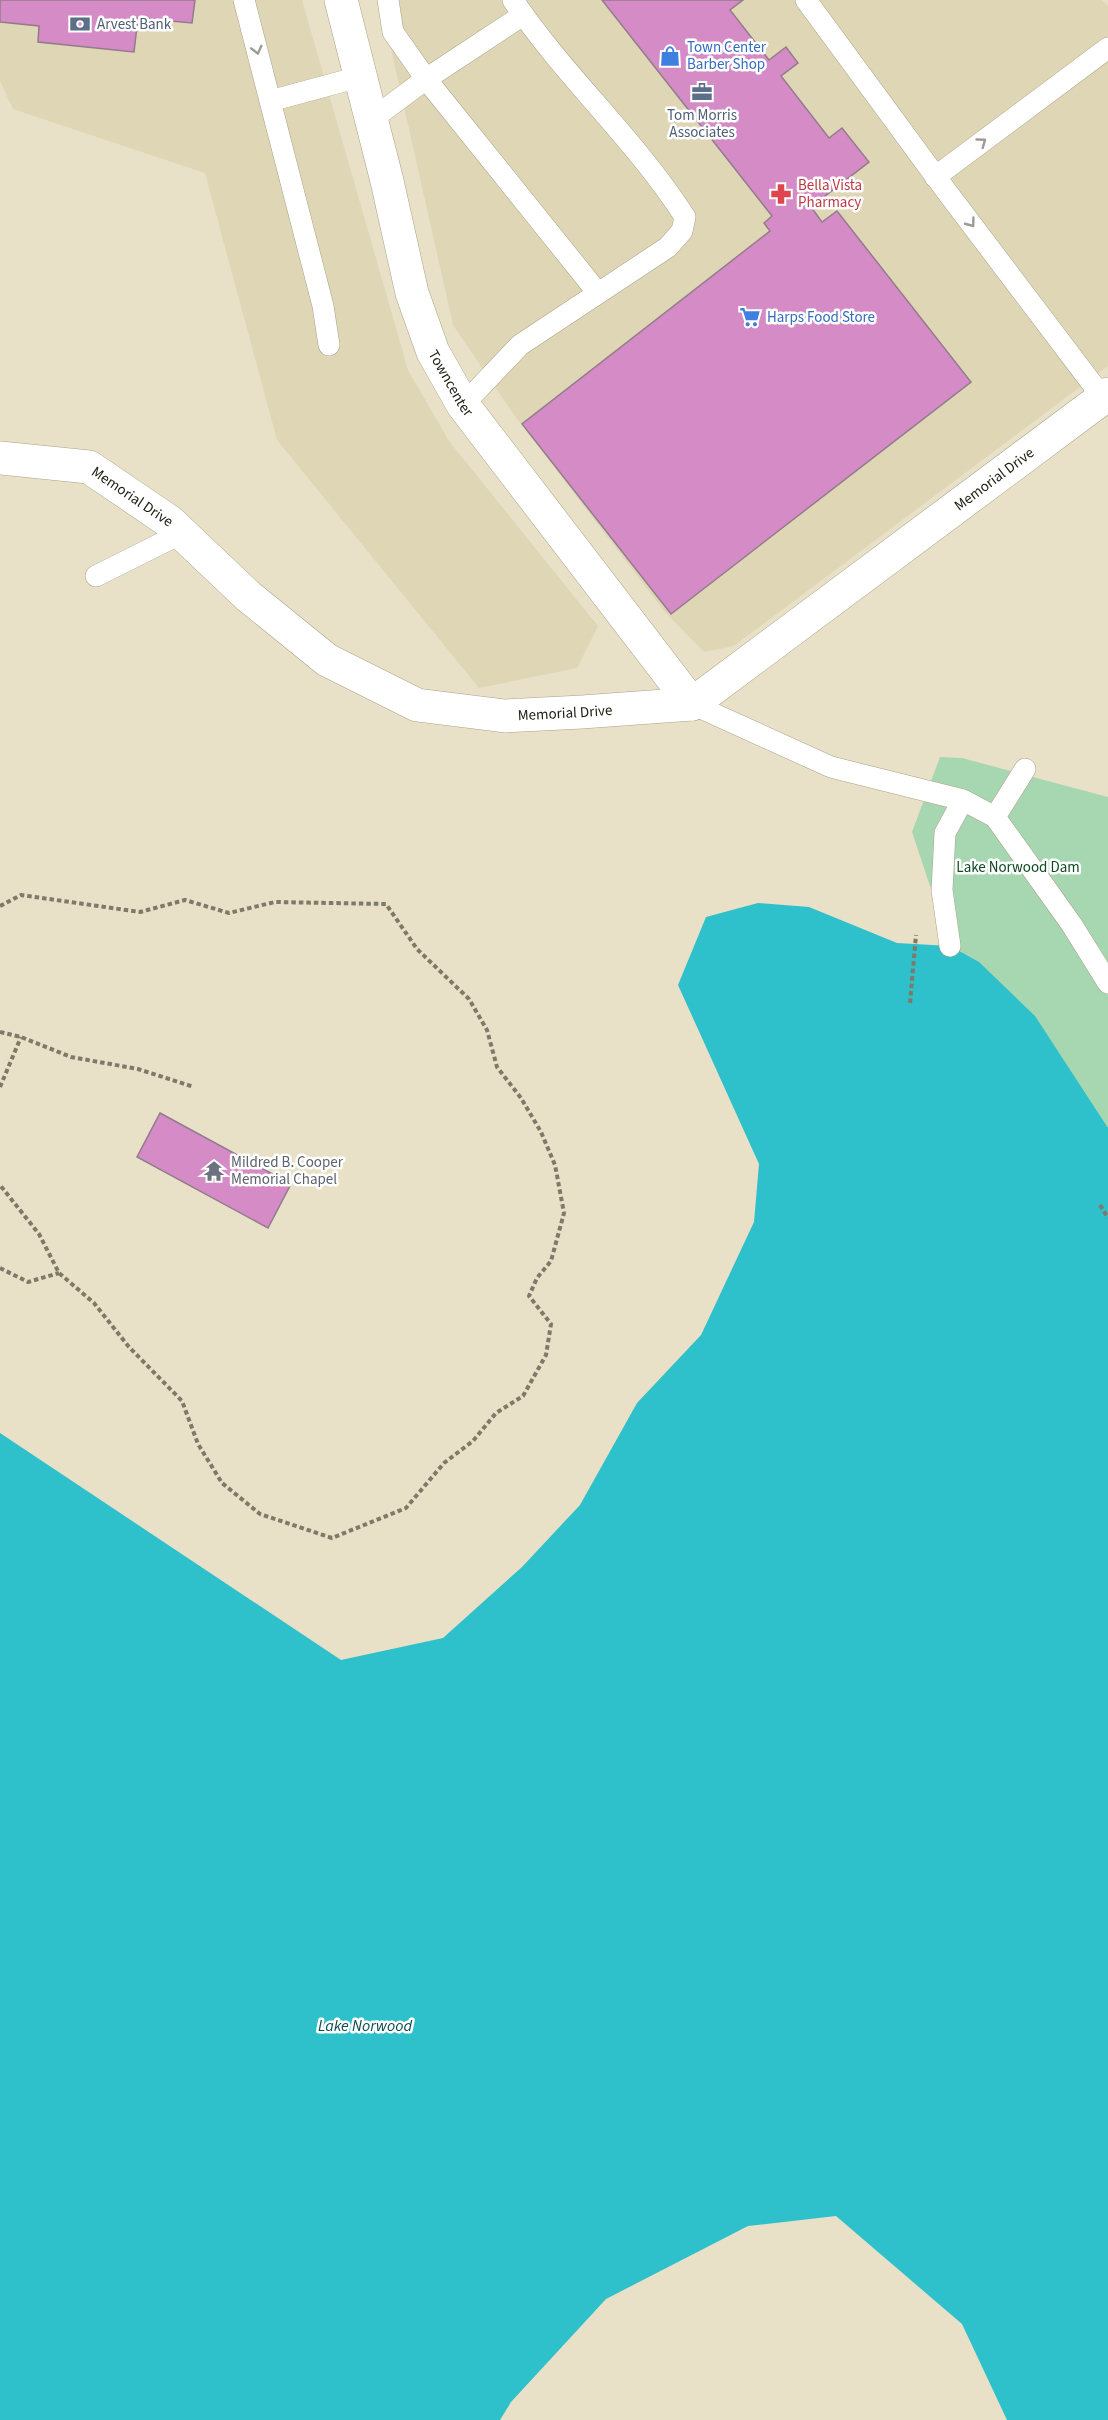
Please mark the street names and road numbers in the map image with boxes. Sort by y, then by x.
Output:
street label: Towncenter [423,346,479,422]
street label: Memorial Drive [950,443,1039,516]
street label: Memorial Drive [87,462,177,532]
street label: Memorial Drive [517,700,613,726]

